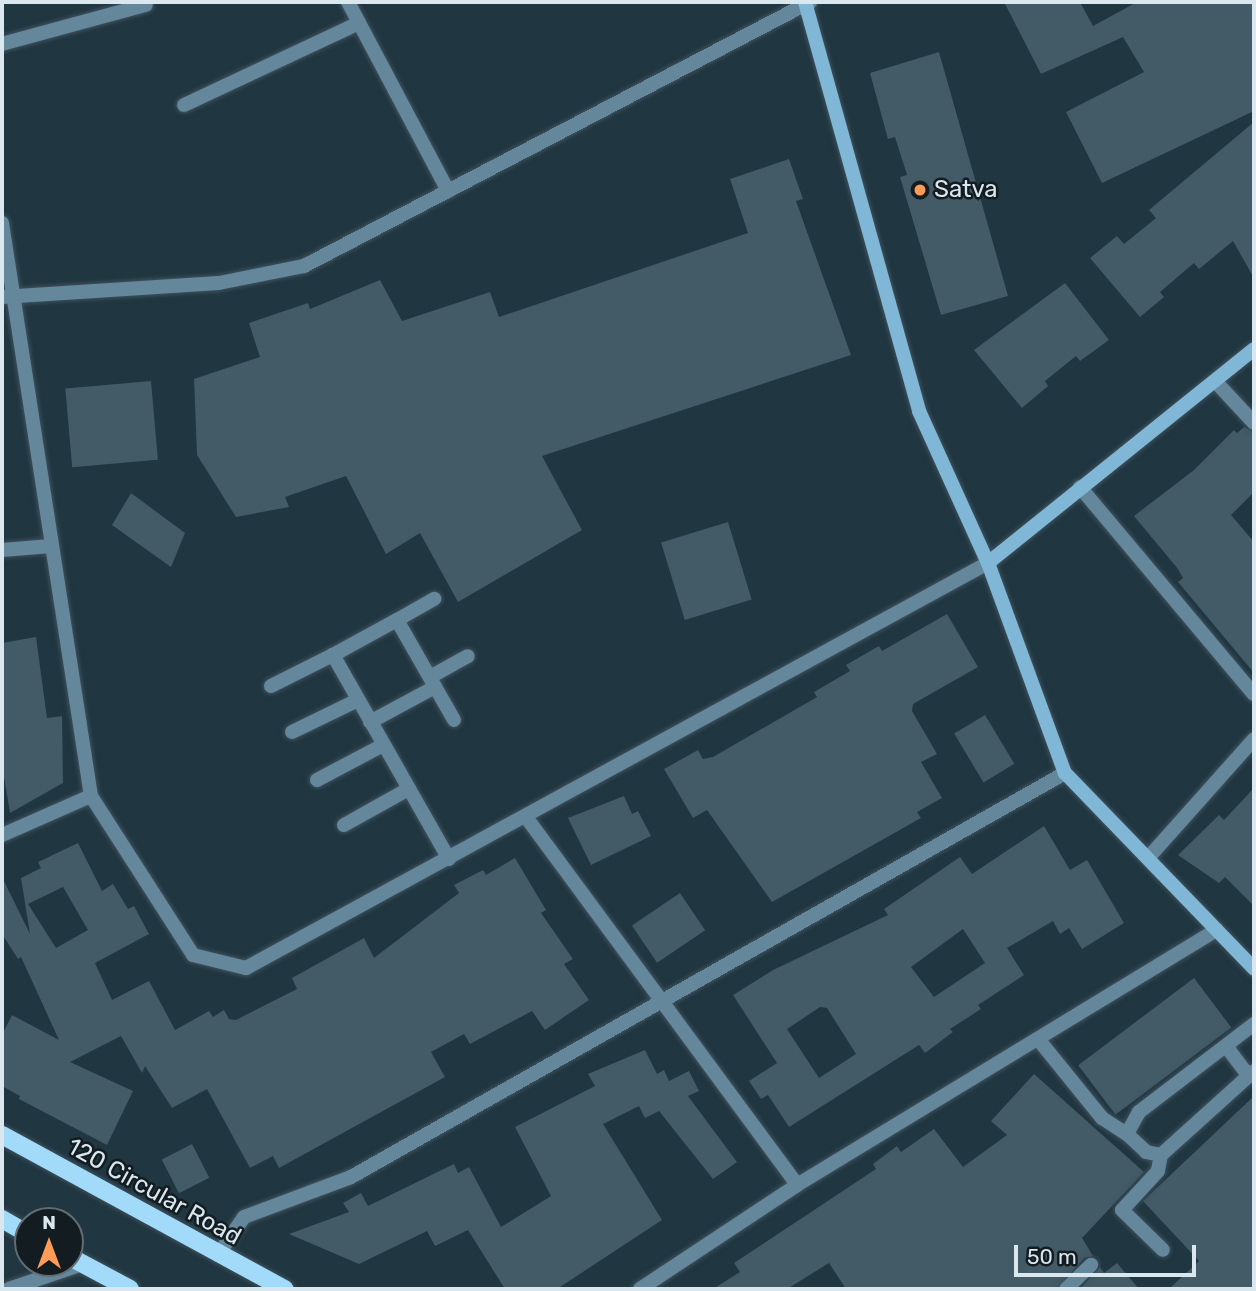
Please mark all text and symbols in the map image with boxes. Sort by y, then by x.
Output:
place label: Satva [934,176,998,204]
marker: Satva [912,182,928,198]
street label: 120 Circular Road [62,1132,246,1252]
north arrow [14,1207,84,1277]
text: N [42,1211,56,1234]
scale bar [1018,1232,1200,1276]
text: 50 m [1027,1244,1077,1269]

